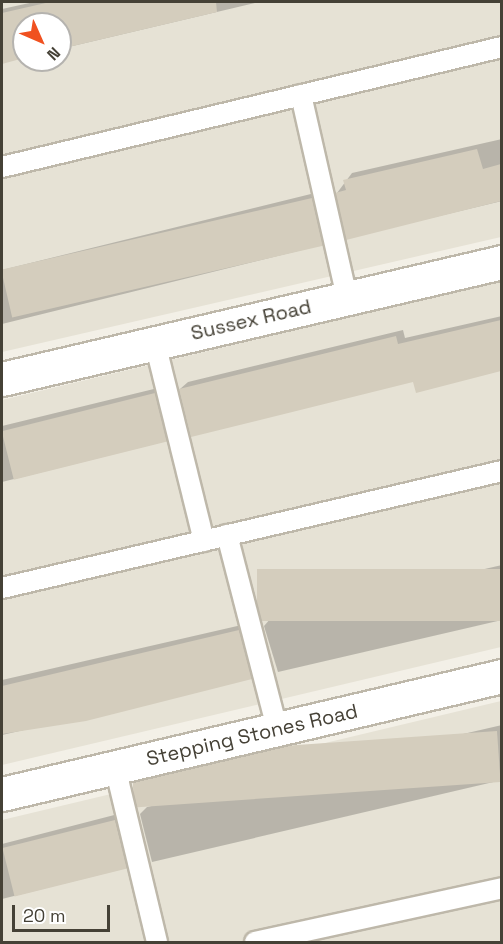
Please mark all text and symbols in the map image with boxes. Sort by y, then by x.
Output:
north arrow [12,12,72,72]
text: N [42,42,65,65]
street label: Sussex Road [188,294,314,346]
street label: Stepping Stones Road [144,699,360,771]
scale bar [15,893,112,931]
text: 20 m [23,904,66,927]

